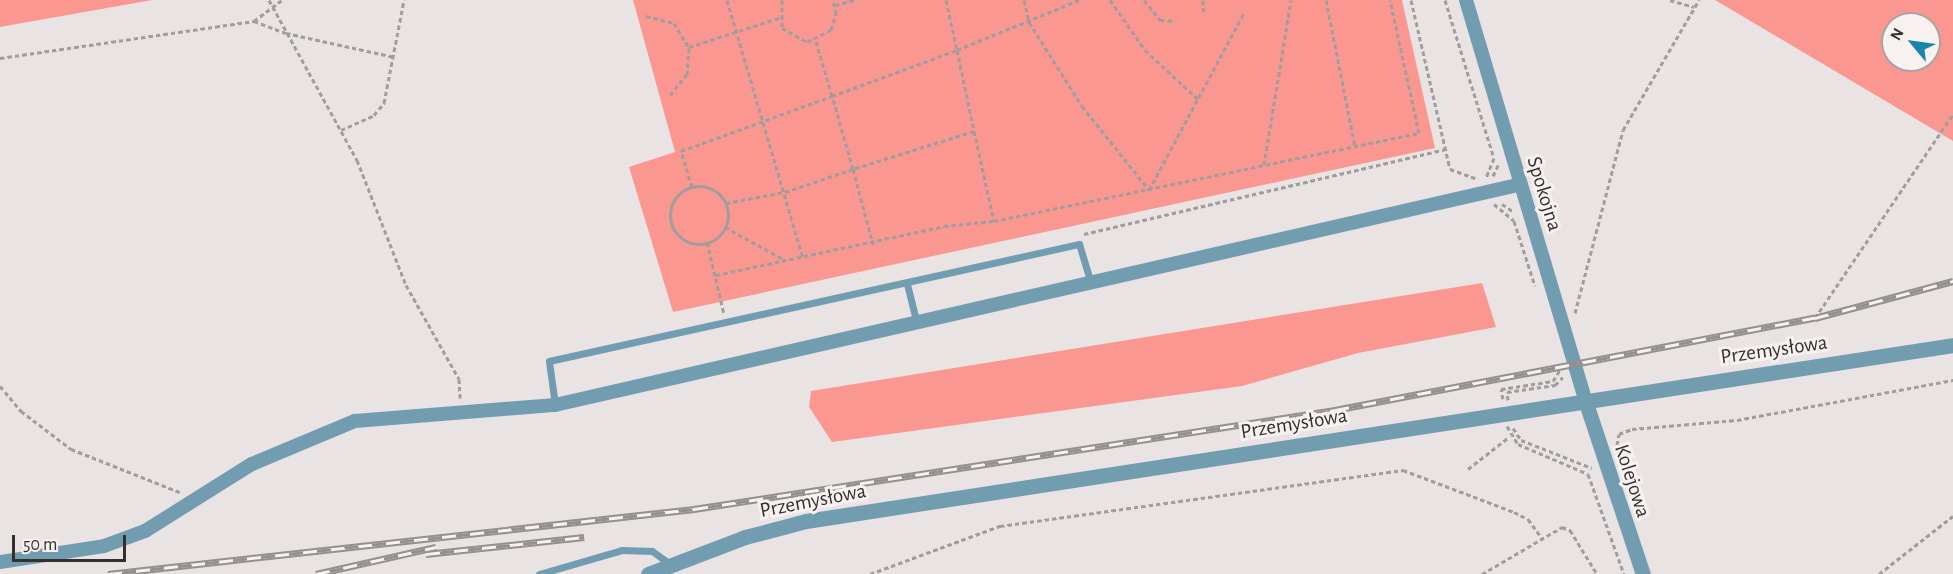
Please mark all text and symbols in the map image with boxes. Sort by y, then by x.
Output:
north arrow [1881,12,1941,72]
text: N [1887,25,1907,43]
street label: Spokojna [1521,154,1567,234]
street label: Przemysłowa [1719,330,1829,370]
street label: Przemysłowa [1239,403,1349,445]
street label: Kolejowa [1608,441,1656,521]
street label: Przemysłowa [758,478,868,524]
scale bar [15,523,129,561]
text: 50 m [23,536,57,554]

